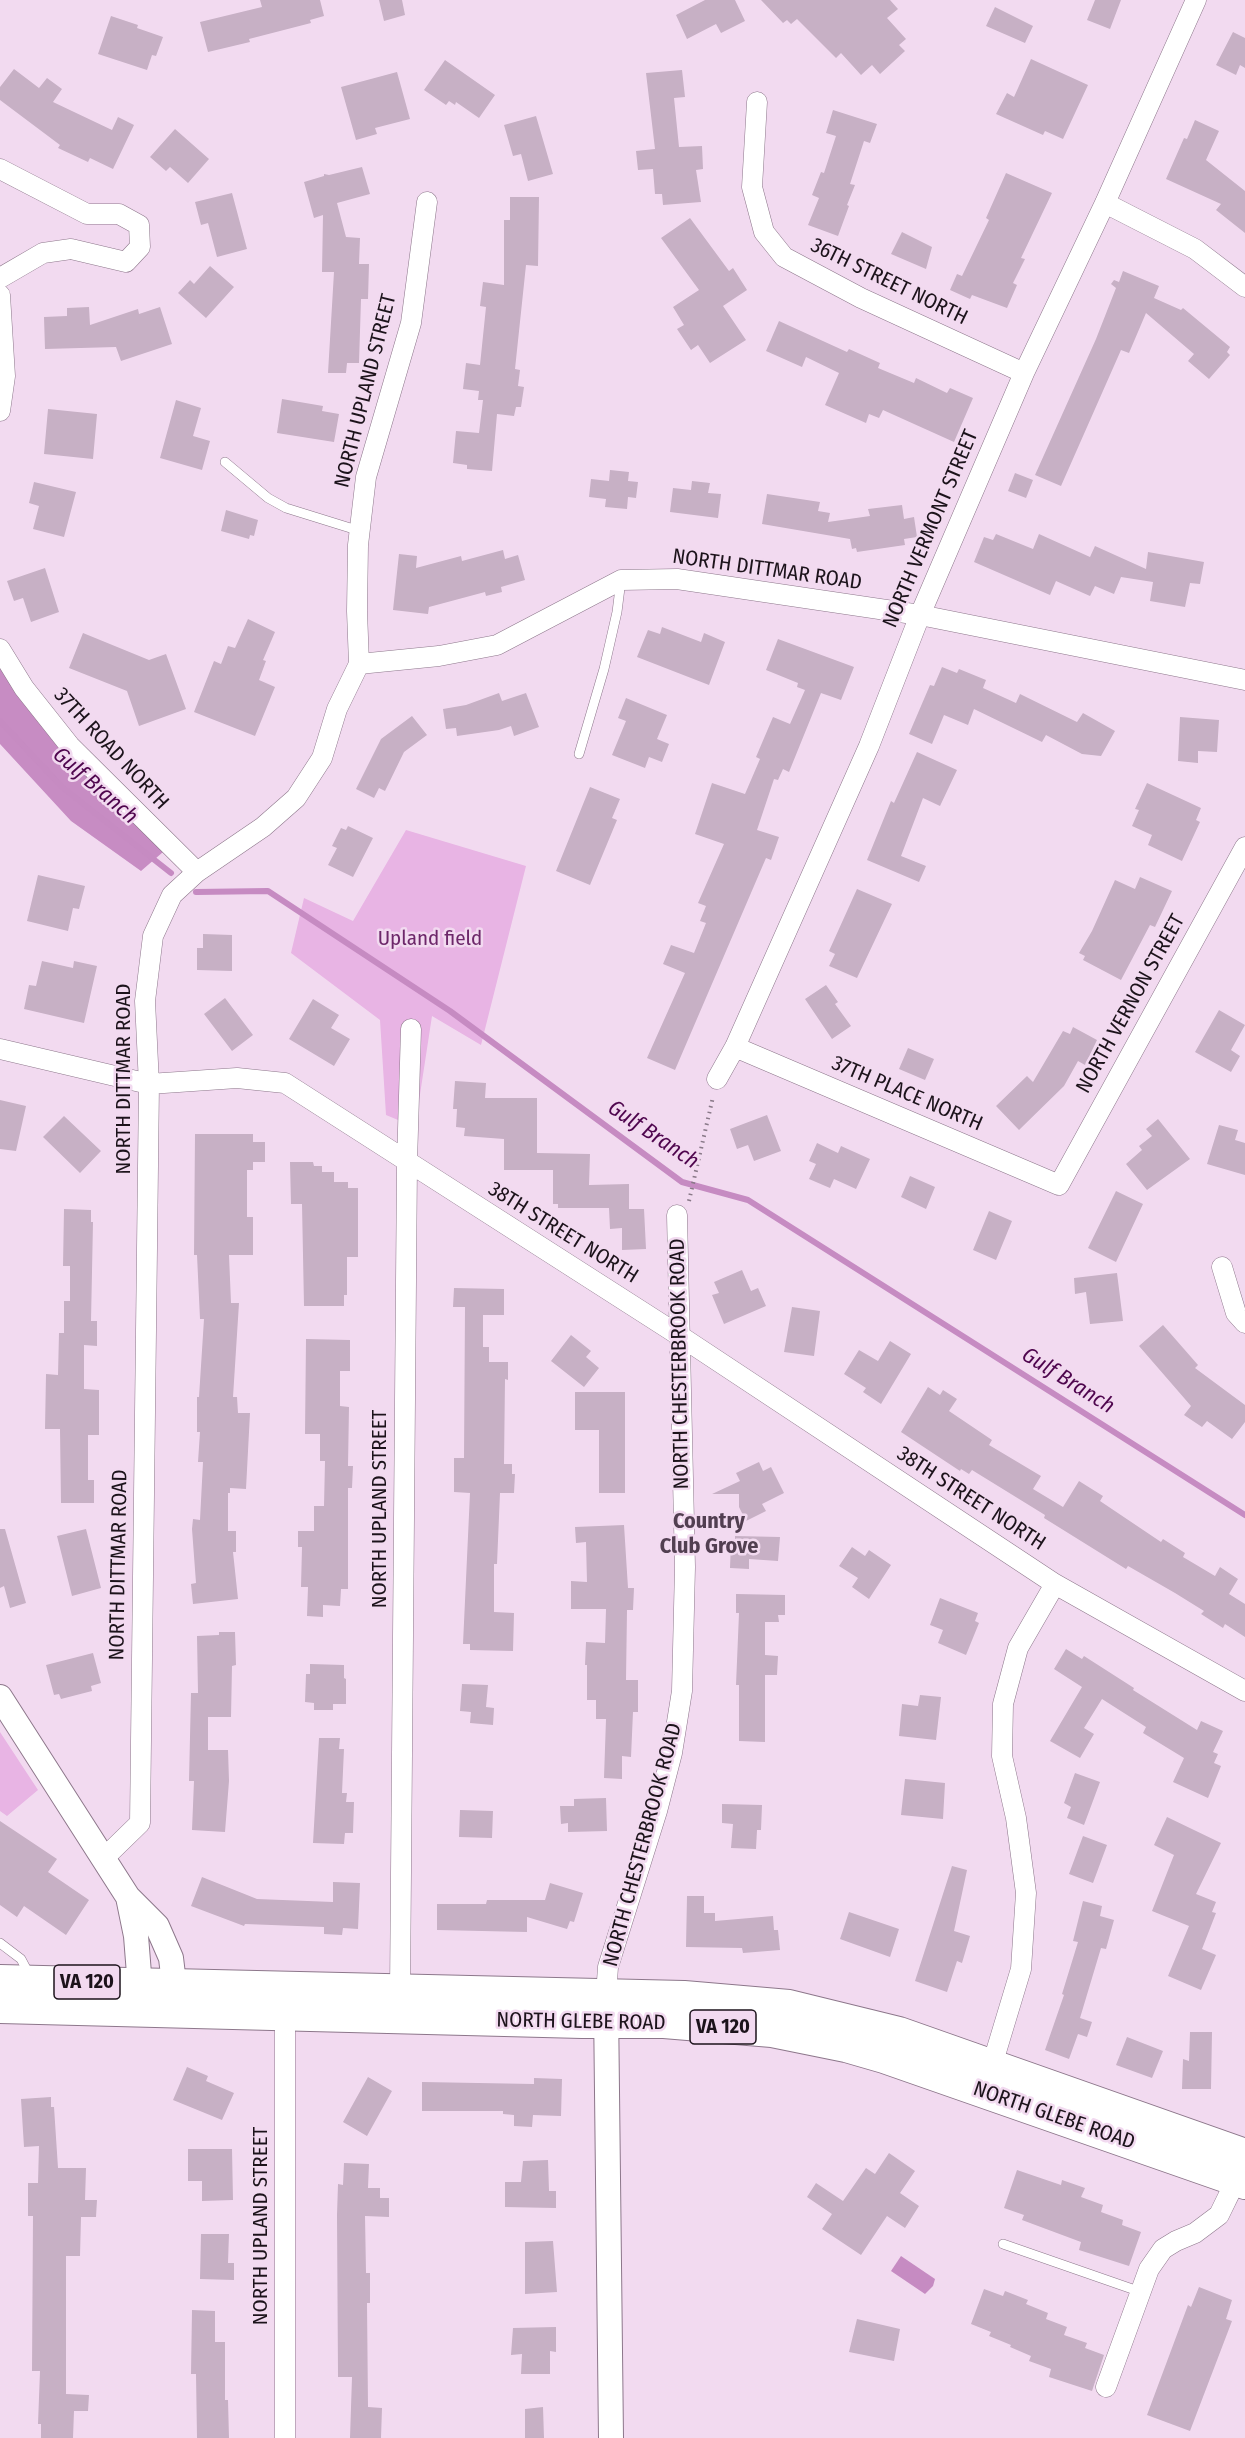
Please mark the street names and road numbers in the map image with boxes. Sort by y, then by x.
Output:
street label: 36TH STREET NORTH [807,233,971,331]
street label: NORTH UPLAND STREET [330,292,402,490]
street label: NORTH VERMONT STREET [878,426,984,632]
street label: NORTH DITTMAR ROAD [671,544,863,596]
street label: 37TH ROAD NORTH [48,683,174,815]
street label: NORTH VERNON STREET [1071,910,1191,1098]
street label: NORTH DITTMAR ROAD [111,984,137,1174]
street label: 37TH PLACE NORTH [828,1051,986,1137]
street label: 38TH STREET NORTH [483,1177,643,1289]
street label: NORTH CHESTERBROOK ROAD [665,1238,695,1490]
street label: NORTH UPLAND STREET [367,1410,393,1608]
street label: 38TH STREET NORTH [892,1442,1050,1556]
street label: NORTH DITTMAR ROAD [105,1469,133,1661]
street label: NORTH CHESTERBROOK ROAD [598,1721,688,1969]
road number: VA 120 [54,1965,120,1999]
street label: NORTH GLEBE ROAD [496,2008,666,2036]
road number: VA 120 [690,2010,756,2044]
street label: NORTH GLEBE ROAD [970,2077,1138,2155]
street label: NORTH UPLAND STREET [248,2127,274,2325]

